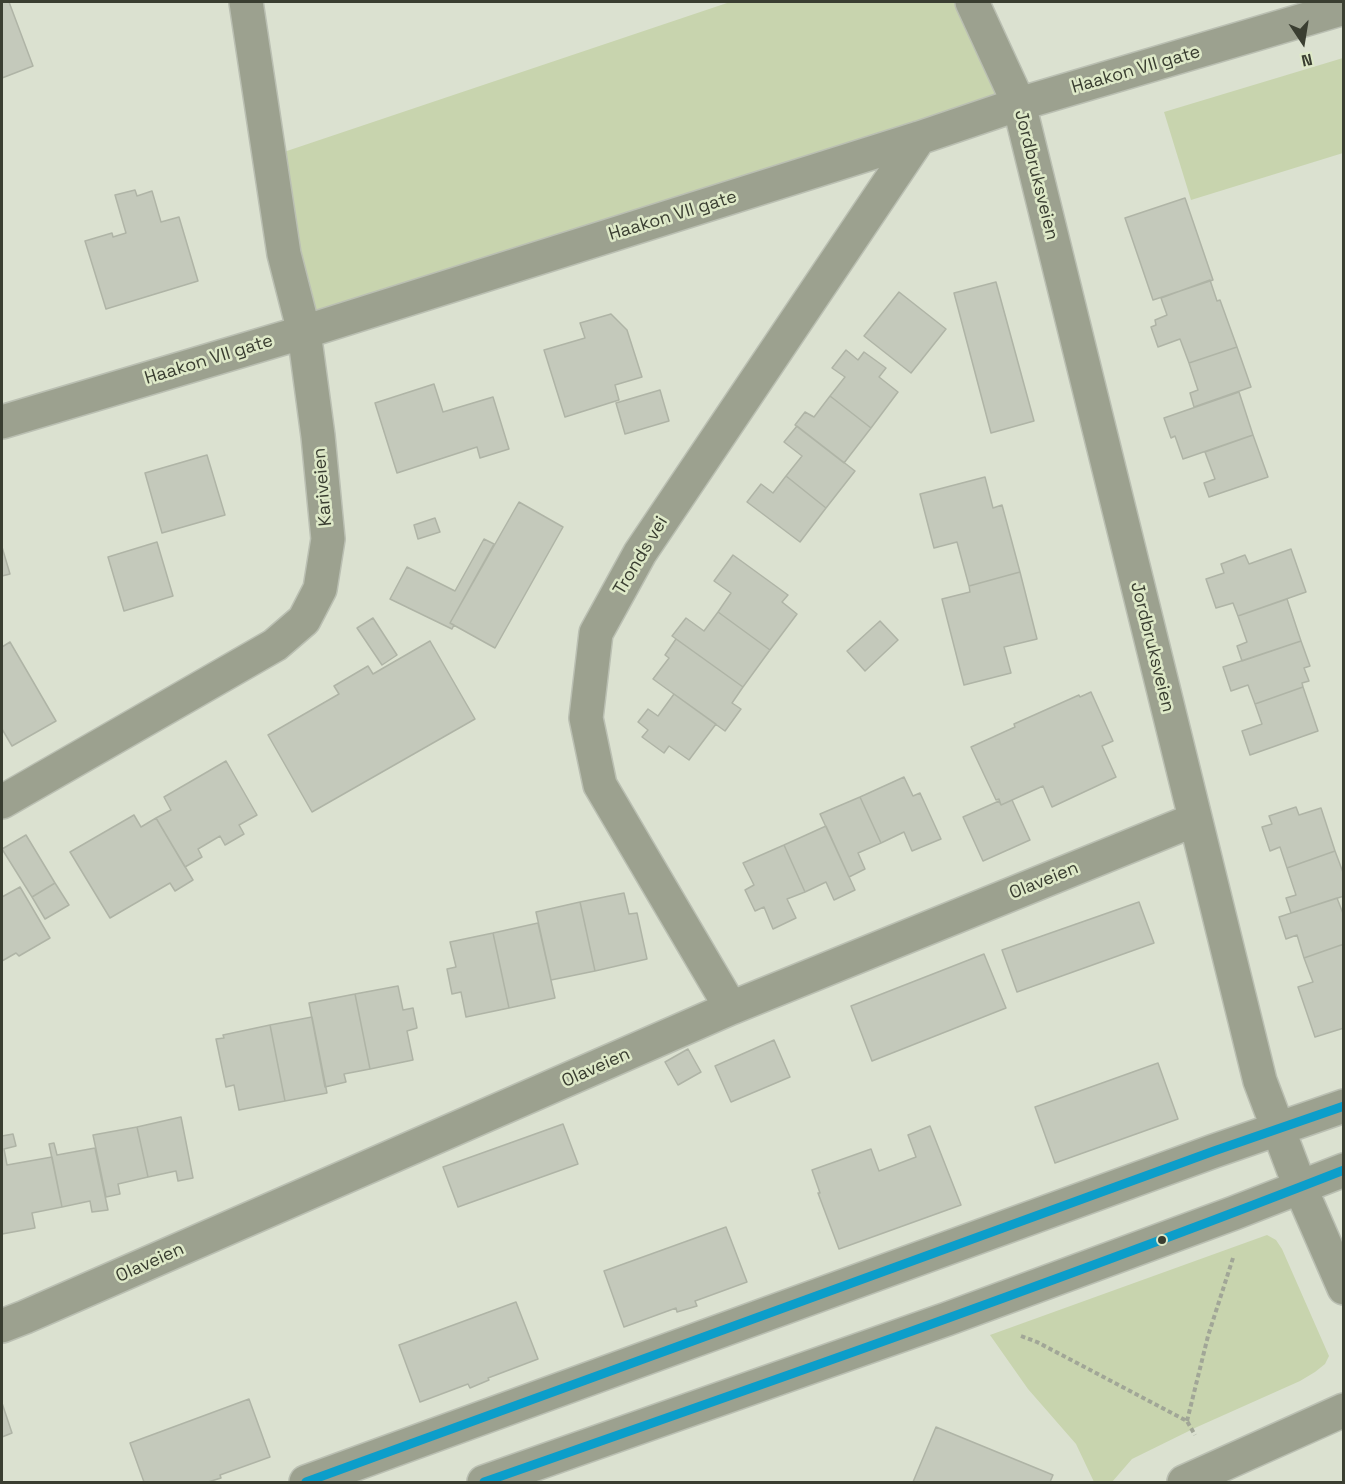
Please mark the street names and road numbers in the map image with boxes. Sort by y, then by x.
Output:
street label: Haakon VII gate [1069,41,1203,99]
street label: Jordbruksveien [1009,108,1063,242]
street label: Haakon VII gate [606,186,740,246]
street label: Haakon VII gate [142,330,276,390]
street label: Kariveien [309,447,337,527]
street label: Tronds vei [609,513,673,599]
street label: Jordbruksveien [1125,580,1179,714]
street label: Olaveien [1006,857,1082,905]
street label: Olaveien [559,1043,633,1093]
street label: Olaveien [113,1238,187,1288]

